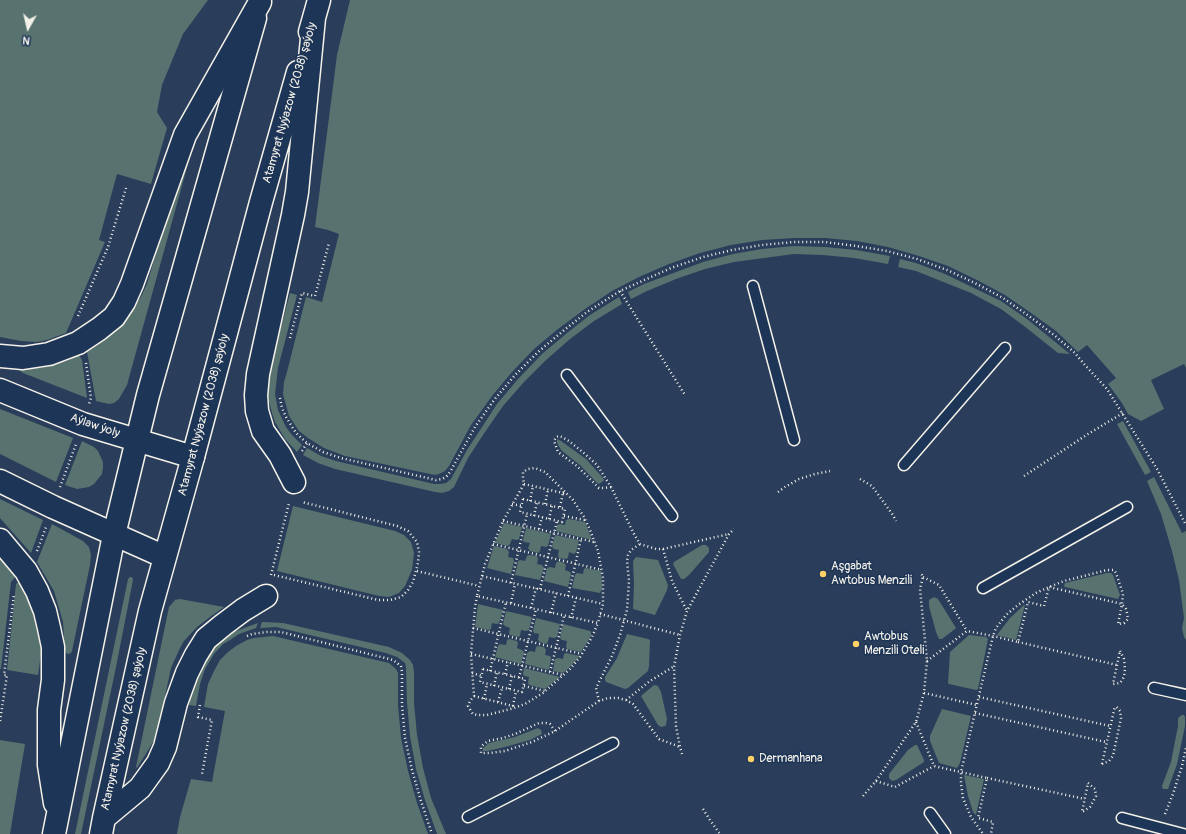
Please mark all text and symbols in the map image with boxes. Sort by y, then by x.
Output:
north arrow [8,8,48,48]
street label: Atamyrat Nyýazow (2038) şaýoly [260,21,320,185]
text: N [22,33,31,47]
street label: Atamyrat Nyýazow (2038) şaýoly [175,332,233,498]
street label: Aýlaw ýoly [68,411,122,441]
place label: Aşgabat Awtobus Menzili [831,560,912,588]
marker: Aşgabat Awtobus Menzili [818,569,828,579]
place label: Awtobus Menzili Oteli [864,630,924,658]
marker: Awtobus Menzili Oteli [851,639,861,649]
street label: Atamyrat Nyýazow (2038) şaýoly [98,646,150,812]
place label: Dermanhana [759,752,823,766]
marker: Dermanhana [746,754,756,764]

